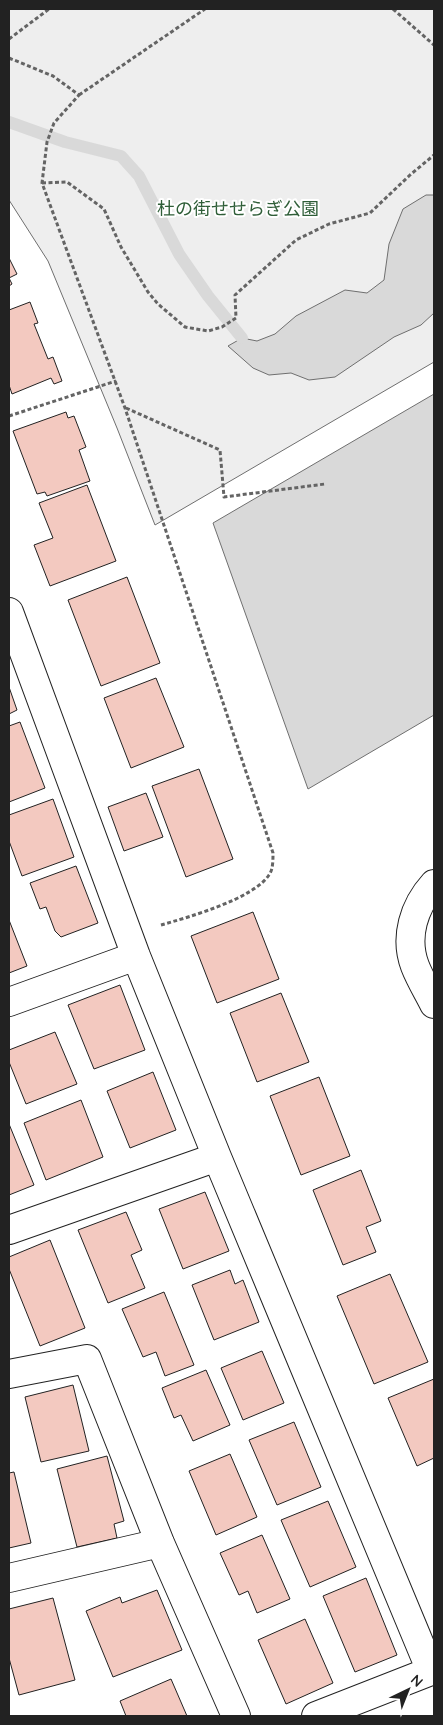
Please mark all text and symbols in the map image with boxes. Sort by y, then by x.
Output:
park label: 杜の街せせらぎ公園 [157,197,319,220]
north arrow [383,1665,433,1715]
text: N [407,1670,427,1691]

